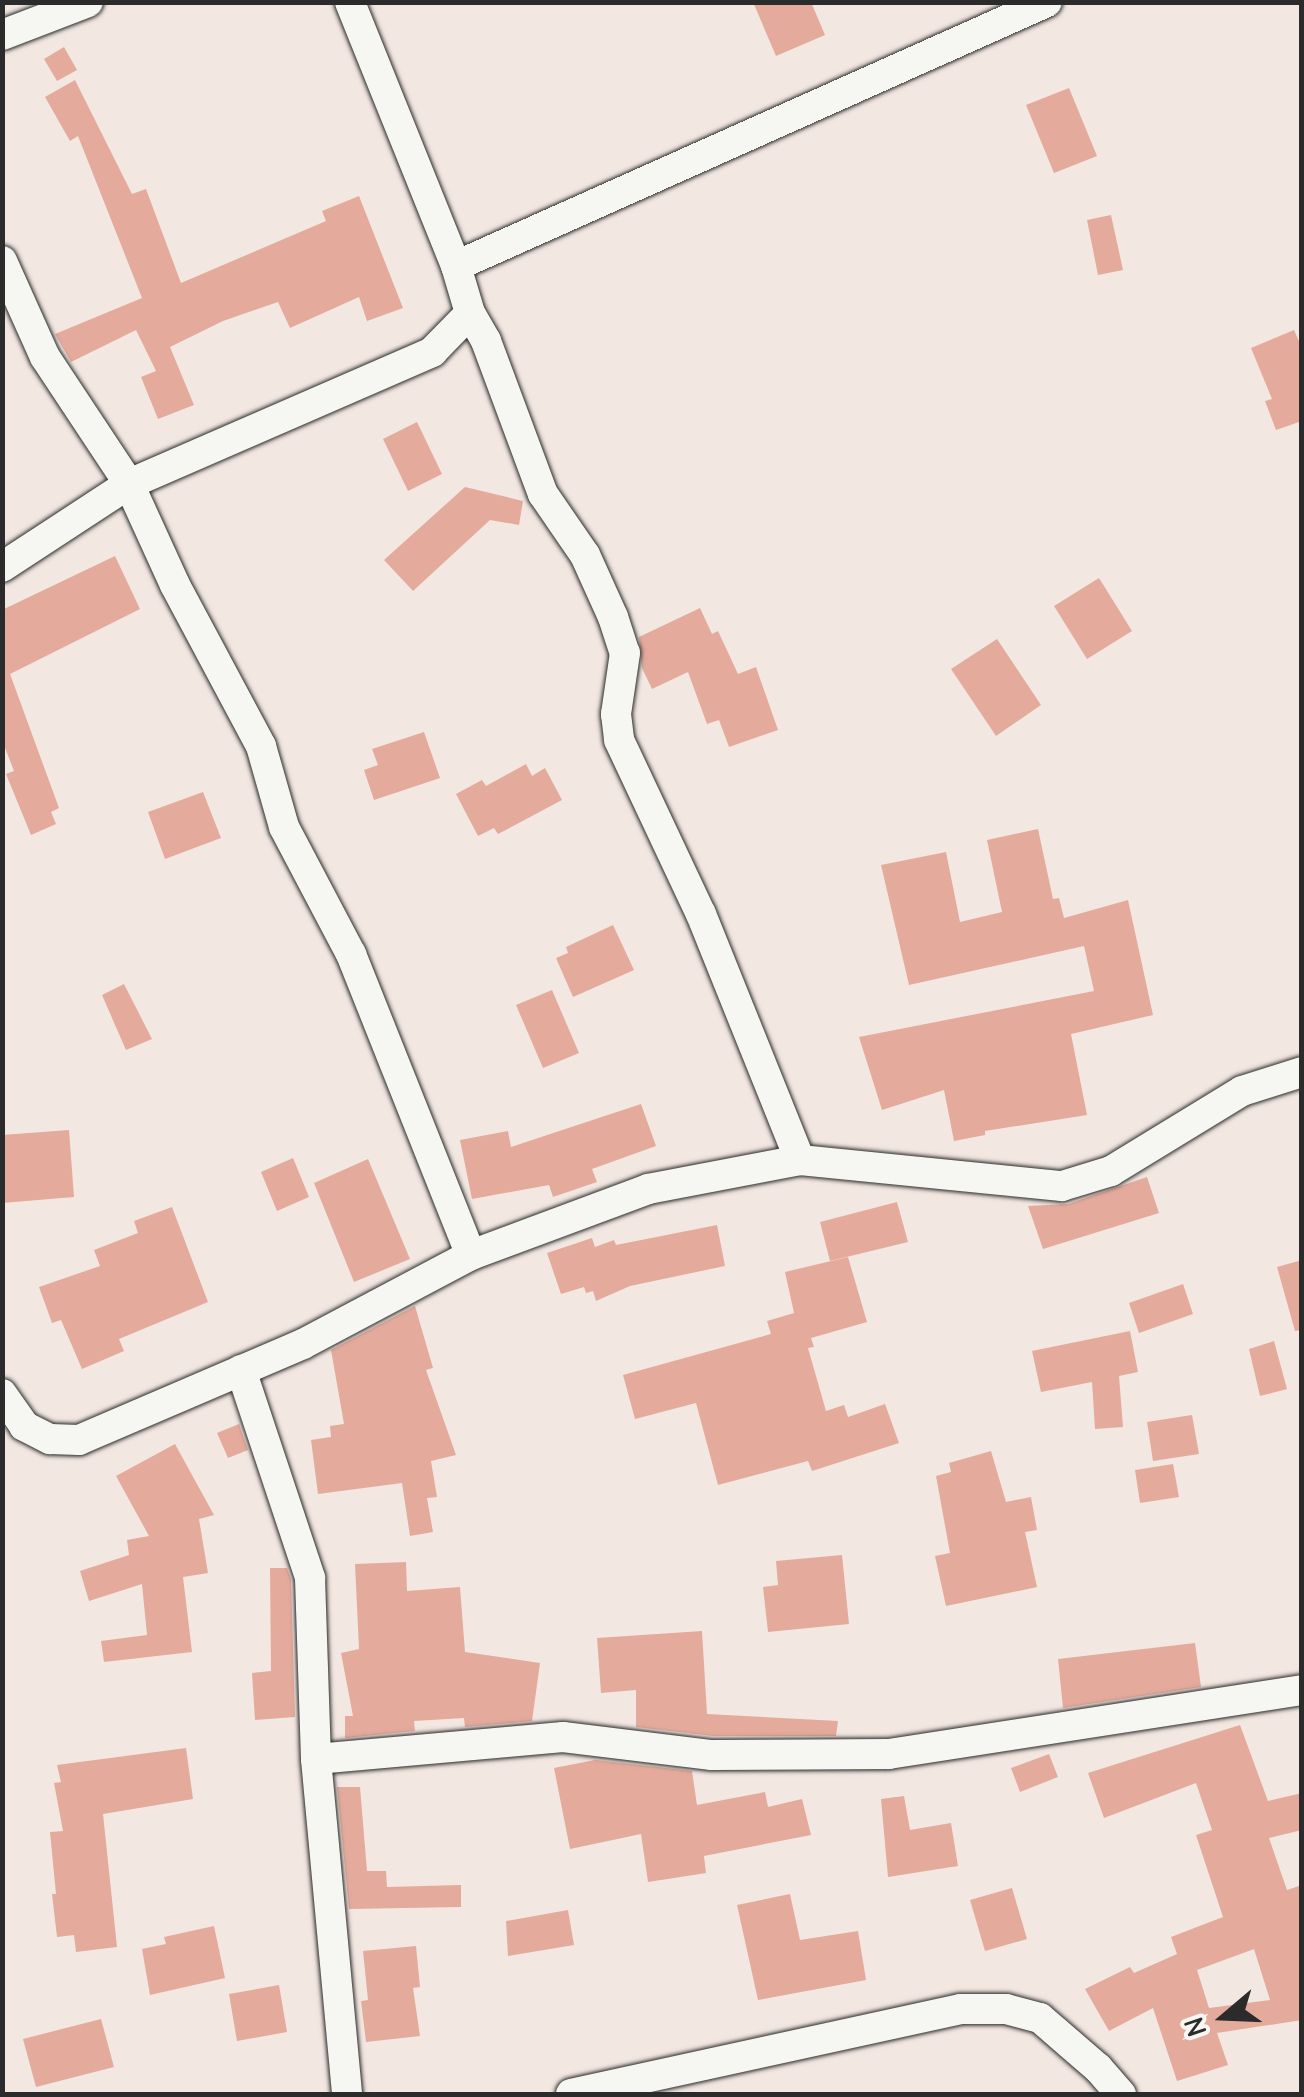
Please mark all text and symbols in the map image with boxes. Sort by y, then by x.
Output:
north arrow [1174,1967,1274,2067]
text: N [1178,2013,1214,2041]

